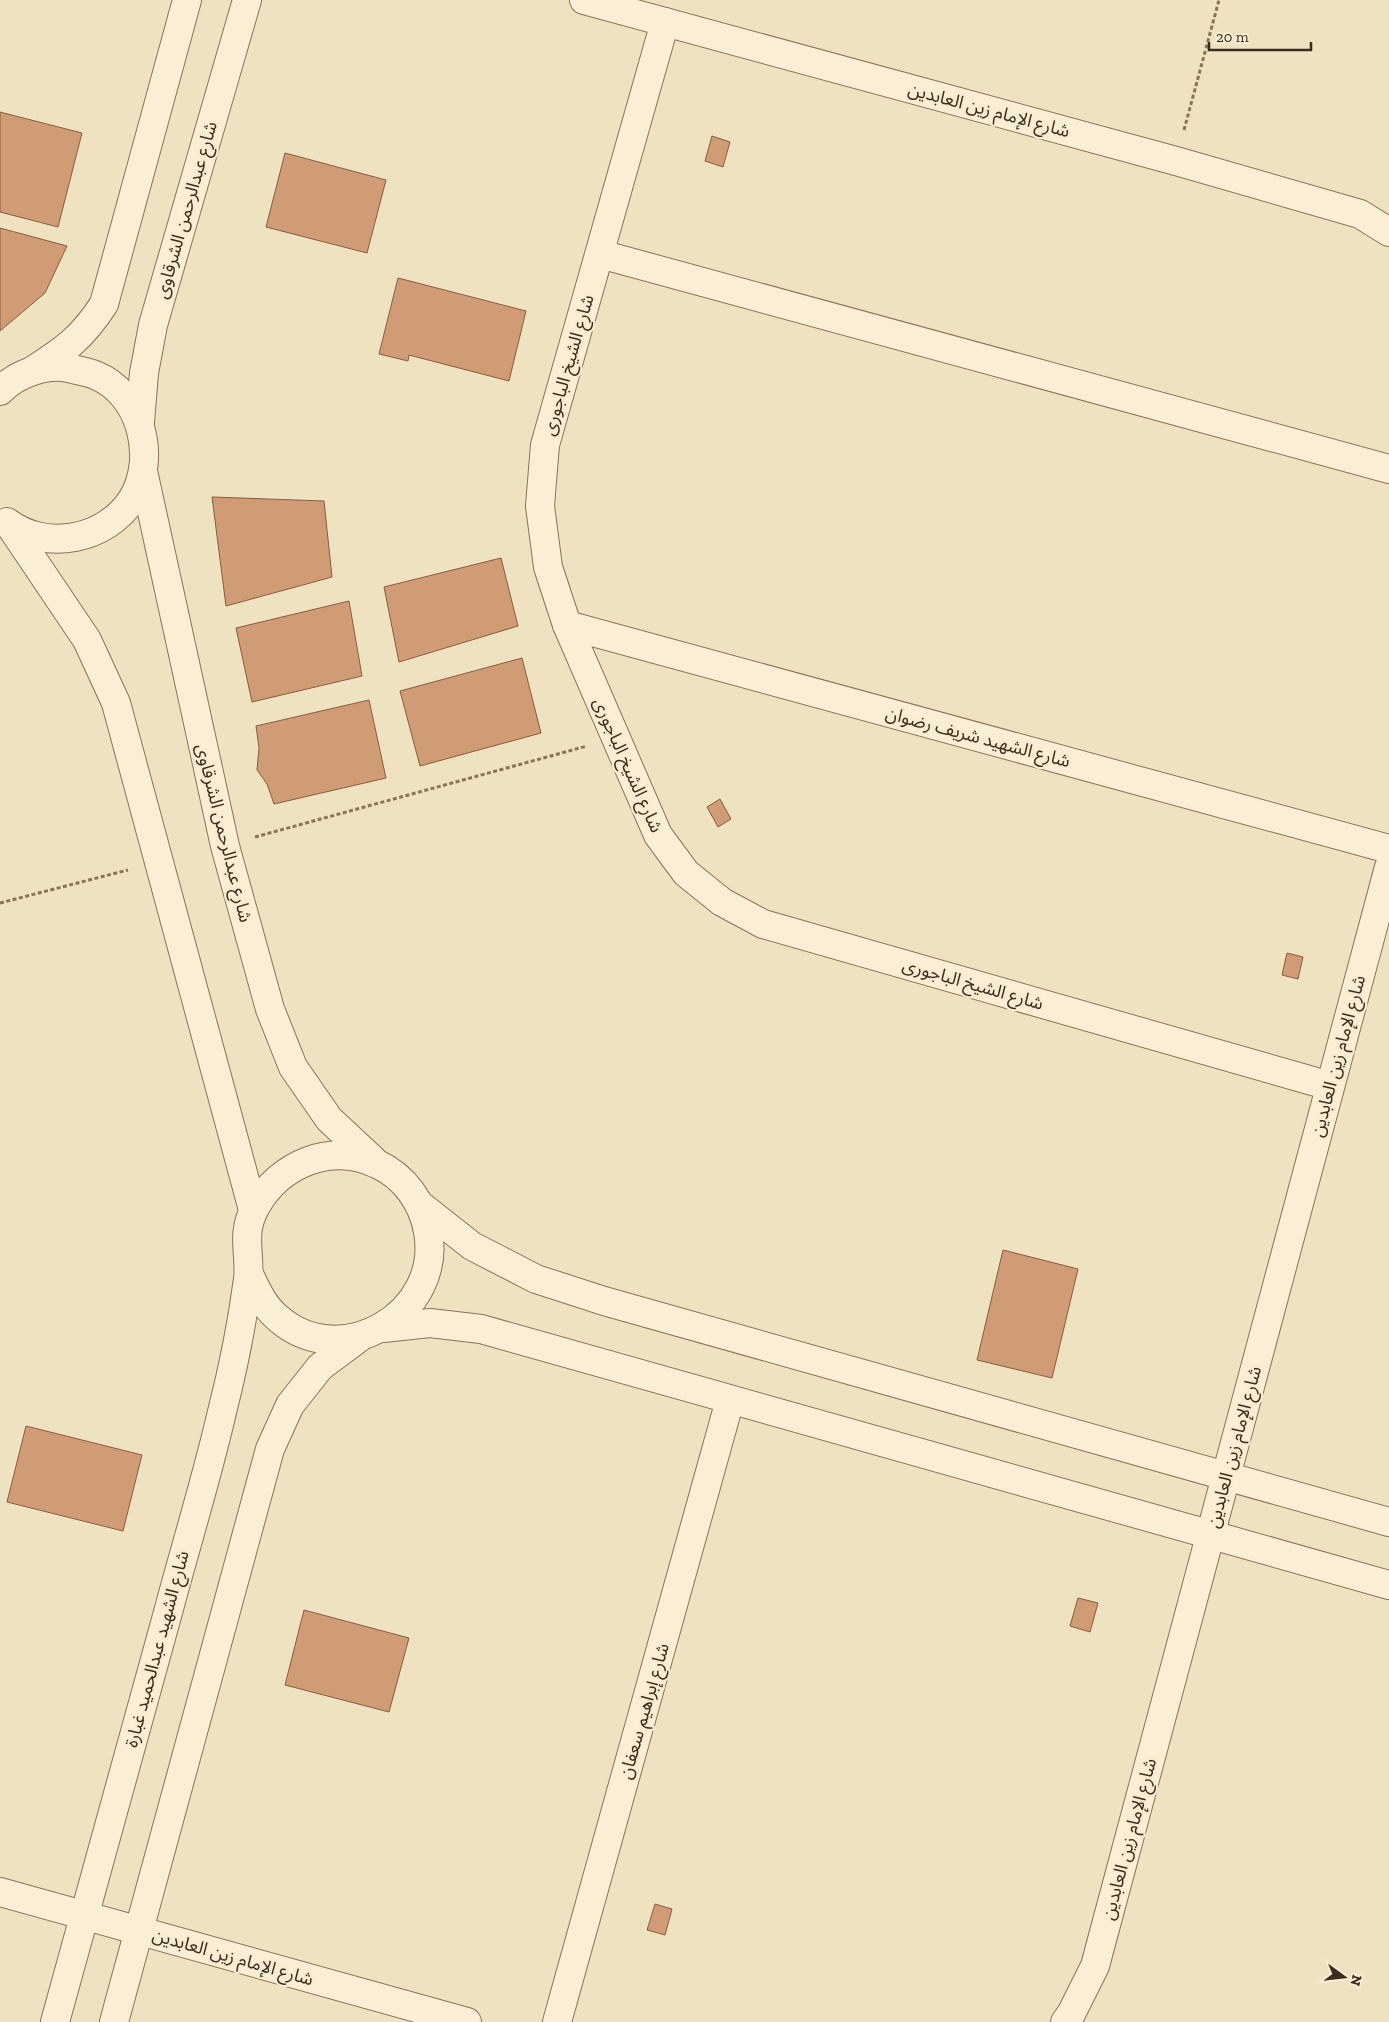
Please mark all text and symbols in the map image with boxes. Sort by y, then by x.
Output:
scale bar [1209,20,1312,52]
text: 20 m [1216,28,1249,46]
street label: شارع الإمام زين العابدين [905,78,1072,145]
street label: شارع عبدالرحمن الشرقاوى [150,119,225,302]
street label: شارع الشيخ الباجورى [537,292,602,439]
street label: شارع الشيخ الباجورى [586,694,668,837]
street label: شارع الشهيد شريف رضوان [882,702,1073,775]
street label: شارع عبدالرحمن الشرقاوى [188,741,257,925]
street label: شارع الشيخ الباجورى [899,953,1046,1018]
street label: شارع الإمام زين العابدين [1306,973,1373,1140]
street label: شارع الإمام زين العابدين [1202,1364,1269,1531]
street label: شارع الشهيد عبدالحميد غبارة [120,1548,197,1750]
street label: شارع إبراهيم سعفان [614,1640,677,1782]
street label: شارع الإمام زين العابدين [1097,1756,1164,1923]
street label: شارع الإمام زين العابدين [149,1923,316,1993]
north arrow [1319,1952,1369,2002]
text: N [1346,1973,1366,1988]

